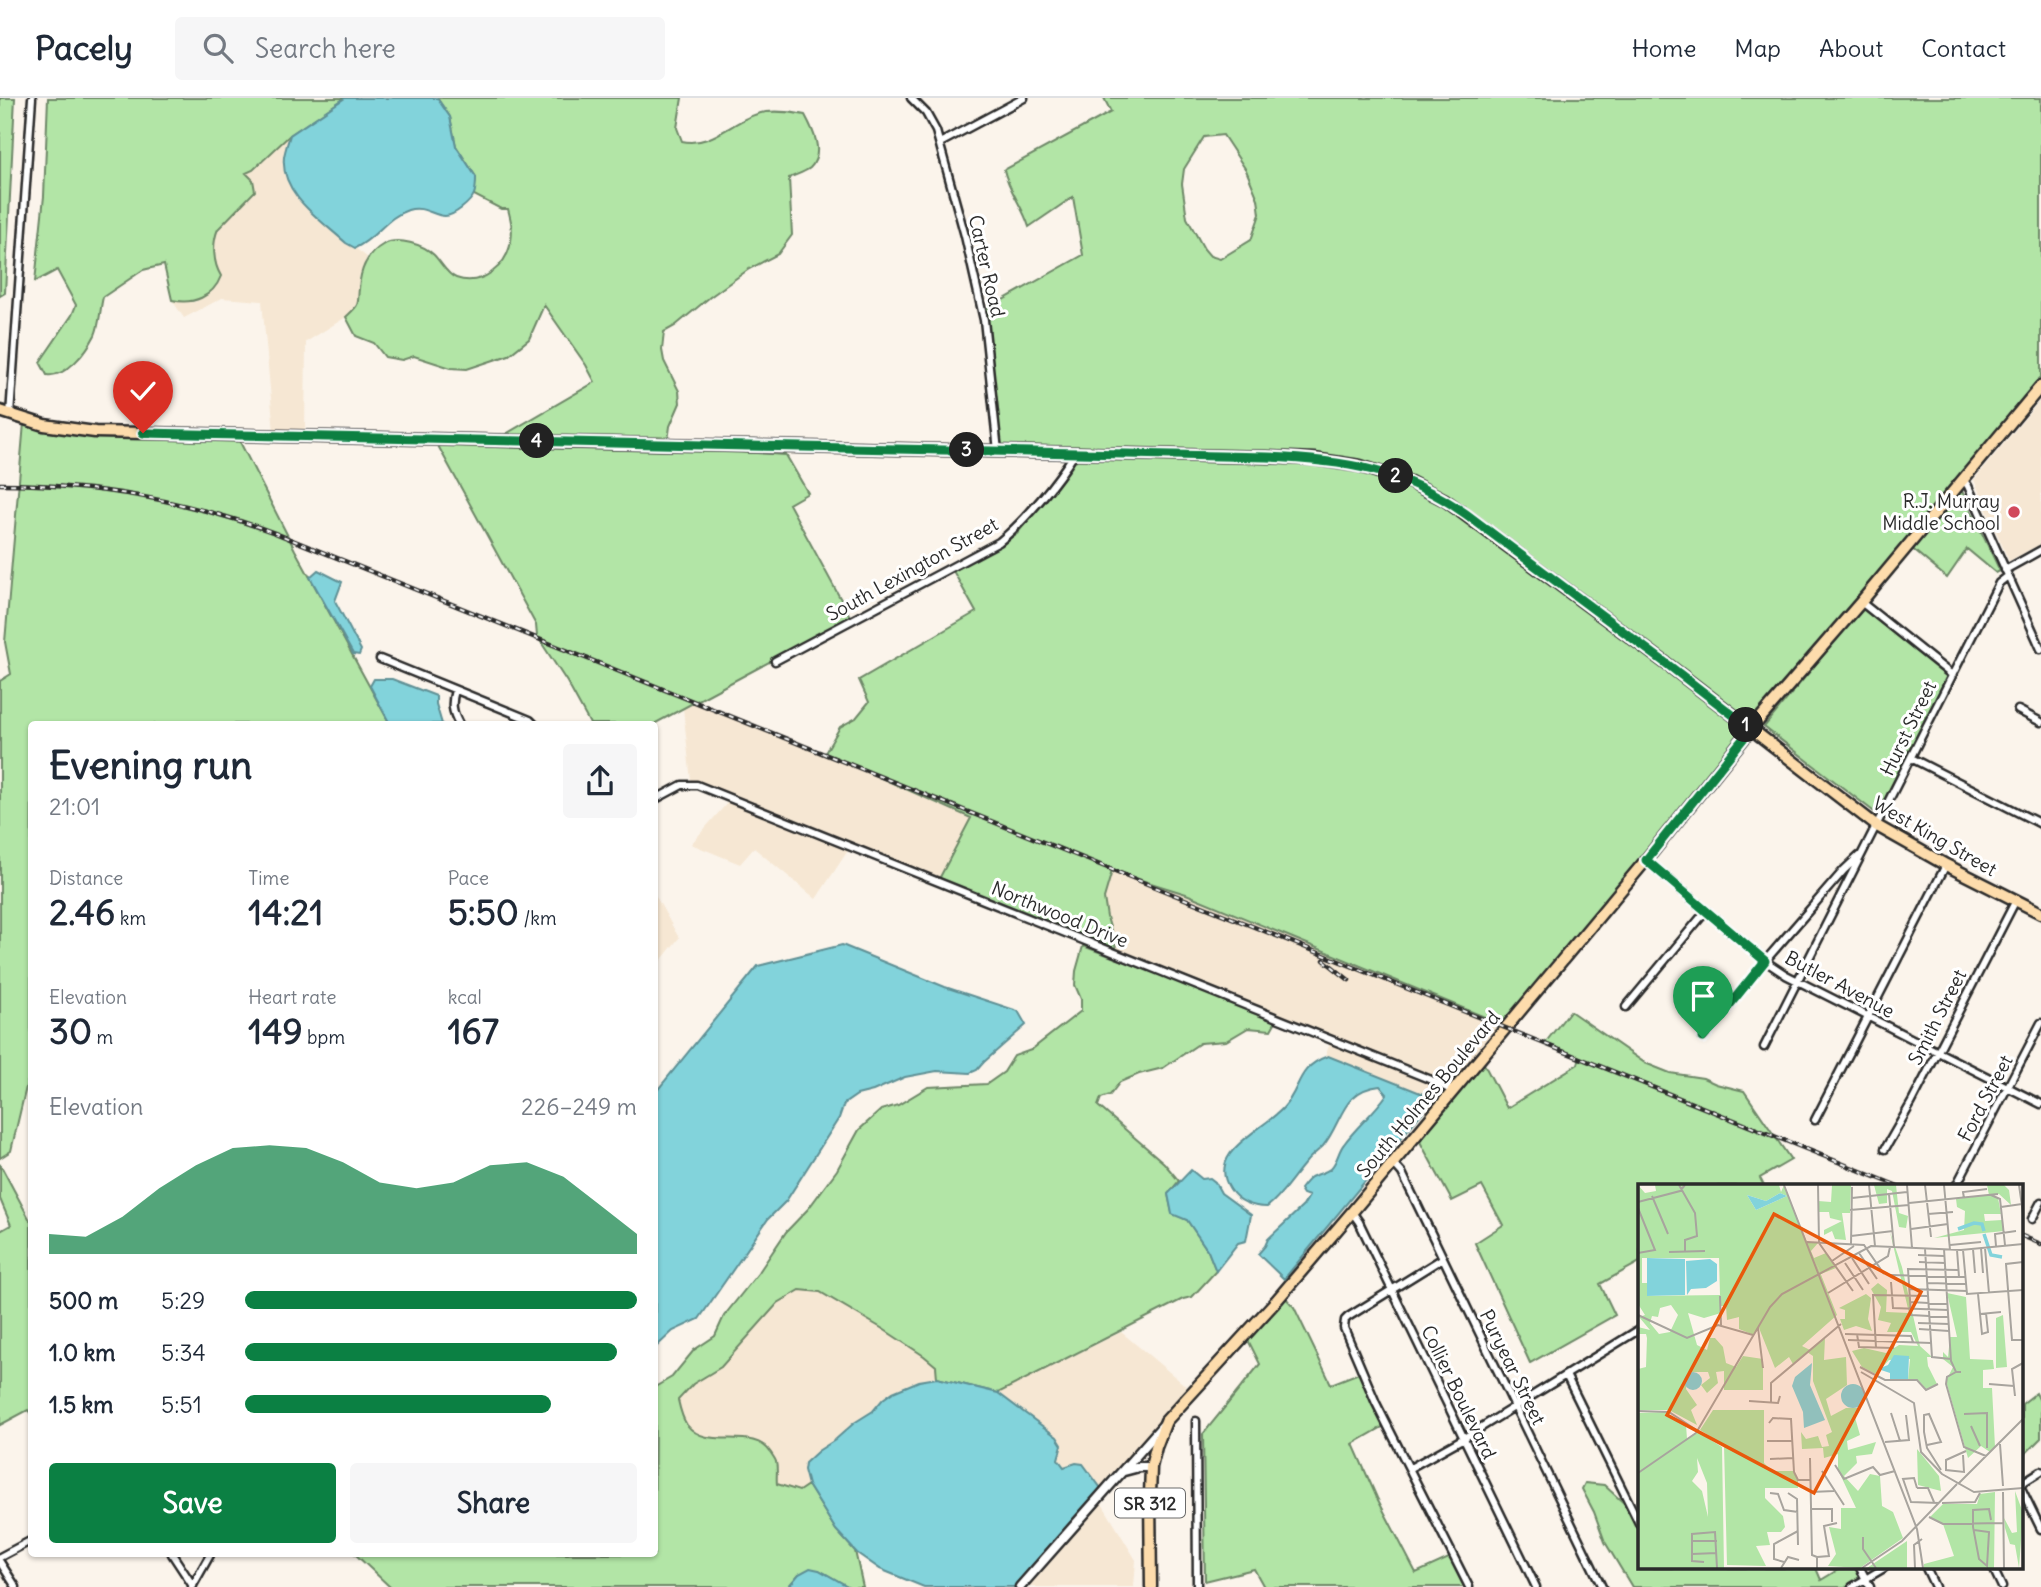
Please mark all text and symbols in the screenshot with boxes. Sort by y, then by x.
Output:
search box [175,17,665,80]
text: Pacely [35,27,133,69]
icon: search [199,29,237,67]
text: Search here [255,32,396,65]
text: Home [1632,33,1696,63]
text: Map [1734,33,1781,63]
text: About [1819,33,1883,63]
text: Contact [1921,33,2006,63]
street label: Carter Road [964,213,1010,319]
pin [113,361,173,433]
icon: check [124,372,162,410]
pin: 4 [520,424,554,458]
text: 4 [531,428,542,452]
pin: 3 [950,432,984,468]
text: 3 [961,437,972,461]
pin: 2 [1378,458,1414,494]
text: 2 [1390,463,1401,487]
place label: R.J. Murray Middle School [1882,489,2000,535]
marker: R.J. Murray Middle School [2006,504,2022,520]
street label: South Lexington Street [822,512,1002,626]
street label: Hurst Street [1875,677,1941,779]
pin: 1 [1728,708,1764,742]
text: 1 [1742,712,1749,736]
text: Evening run [49,742,252,789]
button: share [563,744,637,818]
street label: West King Street [1869,791,2001,881]
text: 21:01 [49,792,100,821]
text: Distance [49,866,123,890]
text: Time [248,866,289,890]
text: Pace [448,866,489,890]
street label: Northwood Drive [988,876,1132,952]
text: 2.46 [49,890,115,934]
text: 14:21 [248,890,323,934]
text: 5:50 [448,890,519,934]
text: km [115,906,146,930]
text: /km [519,906,557,930]
street label: Butler Avenue [1781,945,1899,1023]
street label: Smith Street [1903,965,1971,1069]
pin [1673,966,1733,1038]
icon: arrive [1684,977,1722,1015]
text: Elevation [49,985,127,1009]
text: Heart rate [248,985,336,1009]
text: kcal [448,985,482,1009]
street label: South Holmes Boulevard [1351,1006,1505,1182]
text: 30 [49,1009,92,1053]
text: 149 [248,1009,303,1053]
text: 167 [448,1009,499,1053]
text: m [92,1025,113,1049]
text: bpm [303,1025,345,1049]
street label: Ford Street [1952,1051,2018,1145]
text: Elevation [49,1092,143,1121]
text: 226–249 m [521,1092,637,1121]
inset map [1638,1184,2024,1570]
text: 500 m [49,1286,118,1315]
text: 5:29 [161,1286,205,1315]
street label: Puryear Street [1475,1306,1551,1428]
street label: Collier Boulevard [1416,1321,1502,1463]
text: 1.0 km [49,1338,115,1367]
text: 5:34 [161,1338,206,1367]
text: 1.5 km [49,1390,114,1419]
text: 5:51 [161,1390,202,1419]
button: Save [49,1463,336,1543]
button: Share [350,1463,637,1543]
road number: SR 312 [1115,1488,1185,1518]

